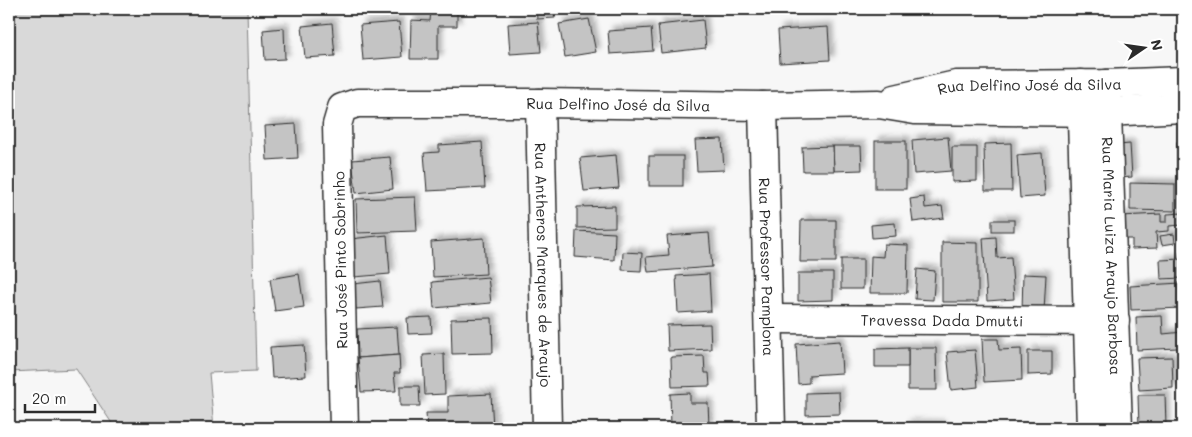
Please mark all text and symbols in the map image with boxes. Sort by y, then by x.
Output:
north arrow [1120,22,1170,72]
text: N [1147,38,1168,52]
street label: Rua Delfino José da Silva [936,73,1122,99]
street label: Rua Delfino José da Silva [526,93,711,115]
street label: Rua Maria Luiza Araujo Barbosa [1098,136,1126,375]
street label: Rua Antheros Marques de Araujo [531,142,556,388]
street label: Rua José Pinto Sobrinho [328,171,352,349]
street label: Rua Professor Pamplona [755,177,779,357]
street label: Travessa Dada Dmutti [860,310,1024,330]
scale bar [25,382,95,414]
text: 20 m [32,388,66,408]

